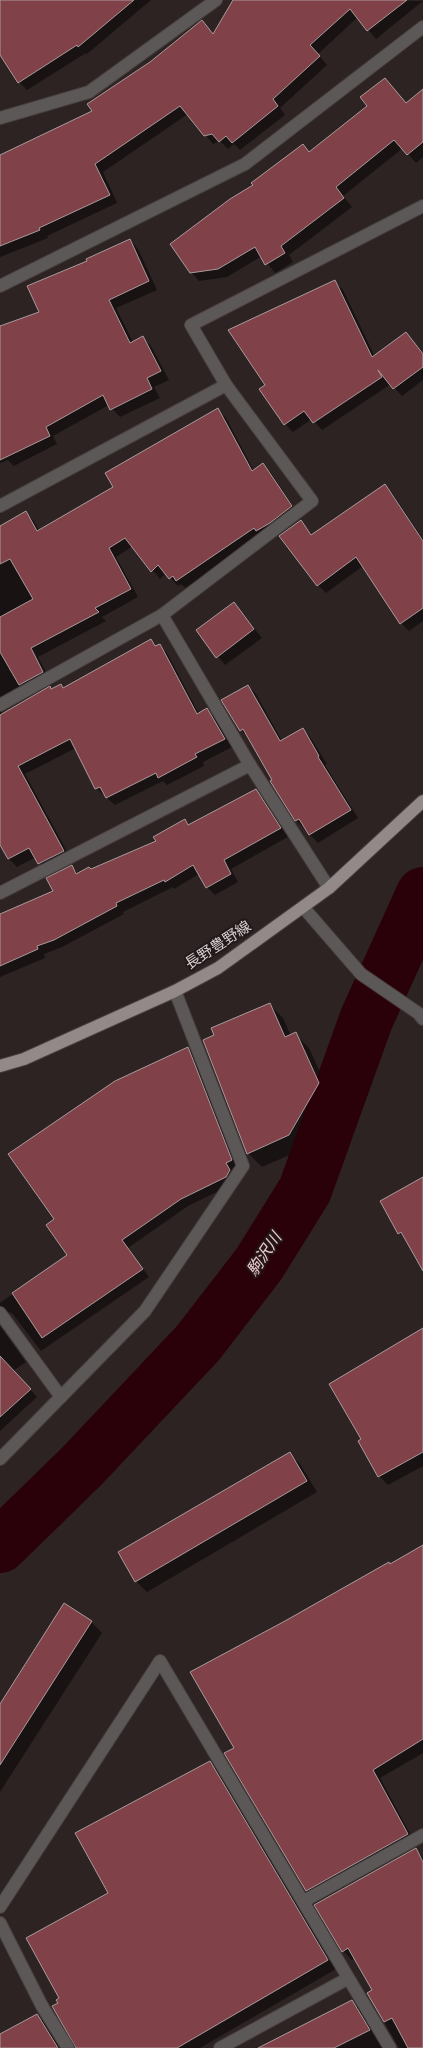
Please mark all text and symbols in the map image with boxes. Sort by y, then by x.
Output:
street label: 長野豊野線 [182,917,254,973]
water label: 駒沢川 [243,1227,286,1279]

